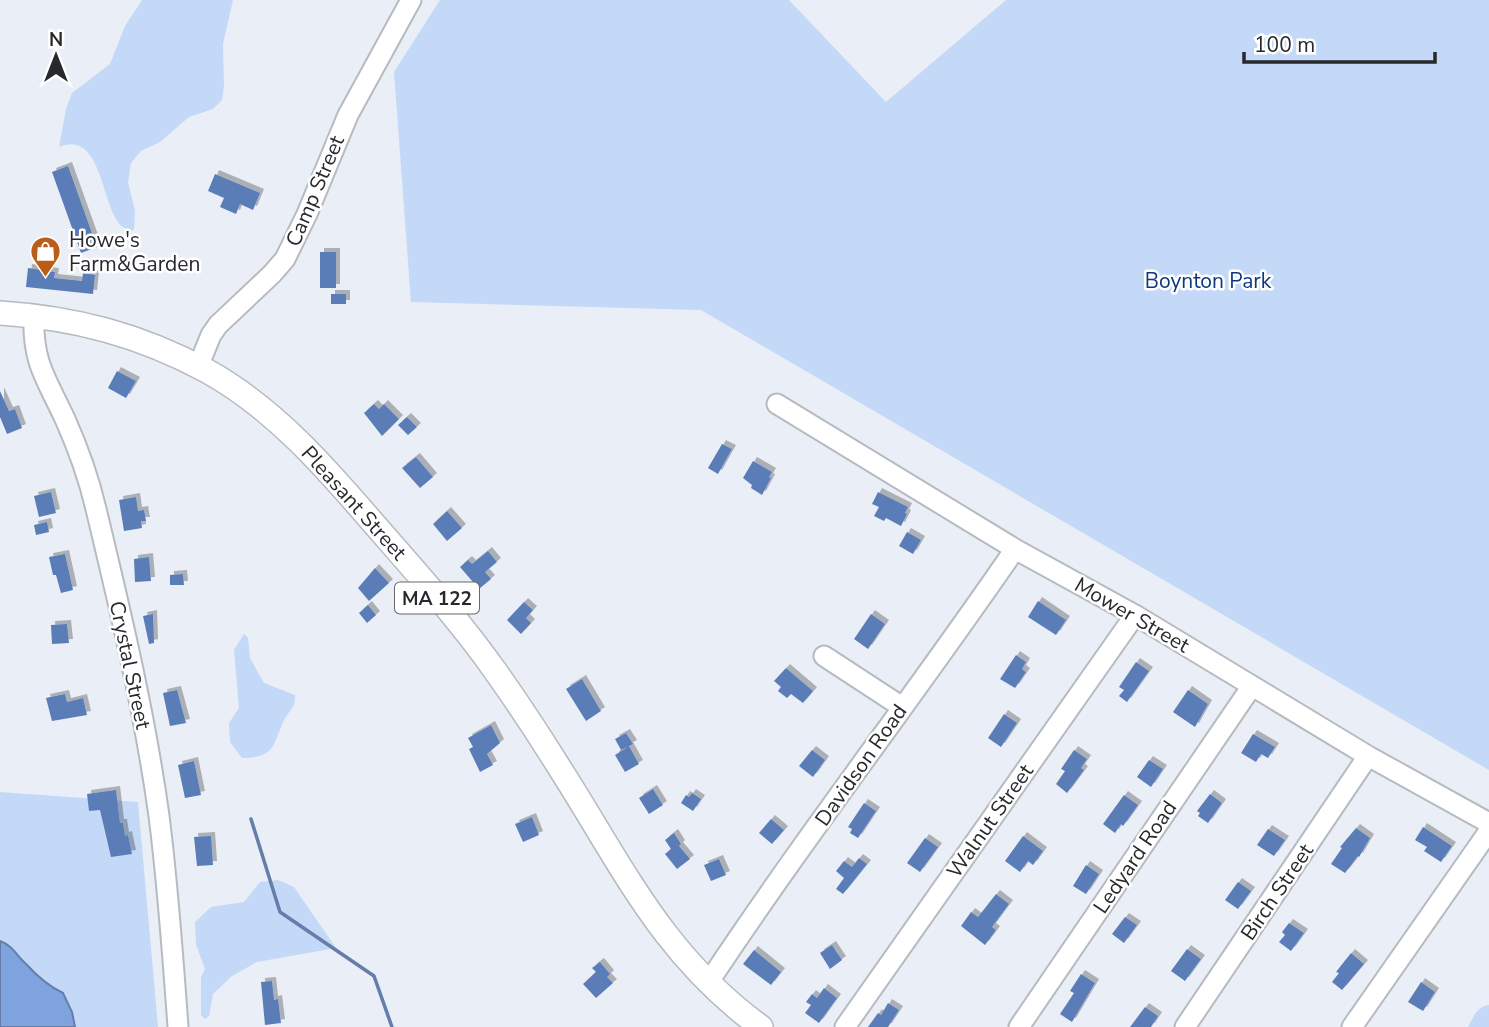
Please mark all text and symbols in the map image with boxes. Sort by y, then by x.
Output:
north arrow [21,21,91,91]
scale bar [1244,21,1435,65]
text: N [49,27,63,53]
text: 100 m [1254,31,1315,59]
street label: Camp Street [279,131,351,251]
place label: Howe's Farm&Garden [69,226,200,278]
shop icon: Howe's Farm&Garden [29,235,63,279]
park label: Boynton Park [1145,267,1272,295]
street label: Pleasant Street [295,440,413,567]
street label: Mower Street [1069,571,1195,660]
road number: MA 122 [395,582,479,614]
street label: Crystal Street [103,598,157,732]
street label: Davidson Road [809,699,913,831]
street label: Walnut Street [940,758,1040,884]
street label: Ledyard Road [1087,795,1183,919]
street label: Birch Street [1234,838,1320,946]

